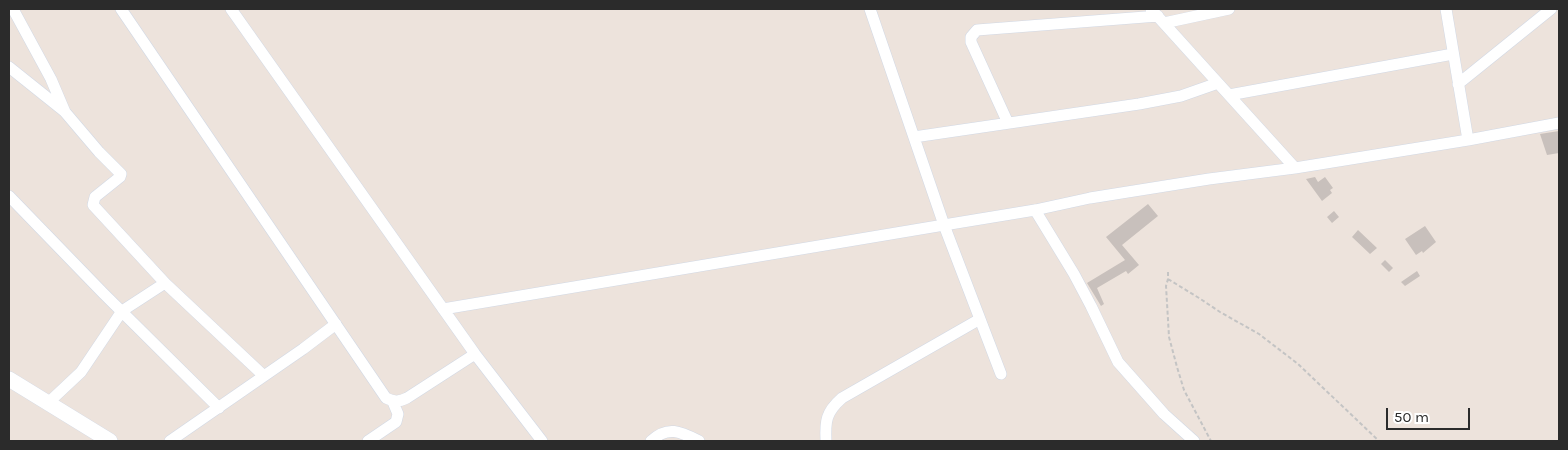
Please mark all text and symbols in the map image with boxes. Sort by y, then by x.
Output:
scale bar [1388,398,1472,430]
text: 50 m [1394,408,1429,426]

